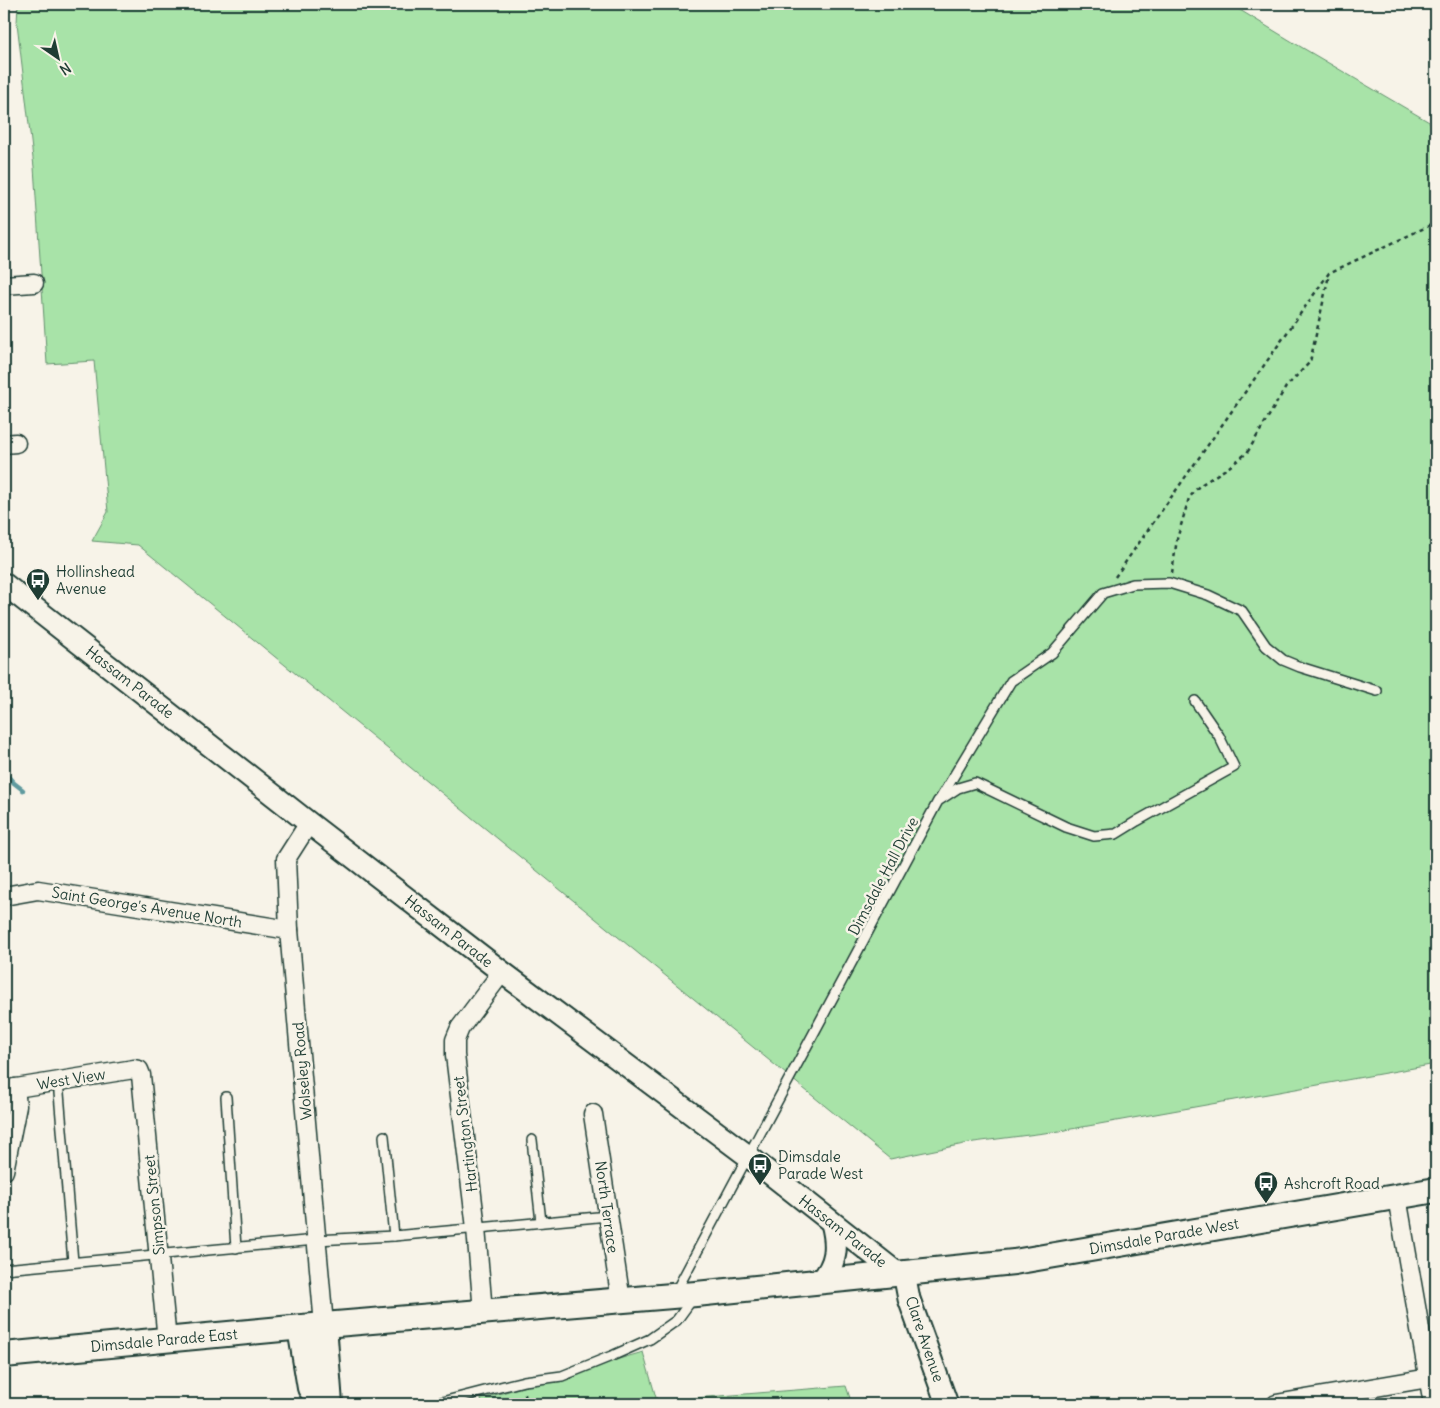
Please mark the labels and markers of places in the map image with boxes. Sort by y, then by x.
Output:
place label: Hollinshead Avenue [56,562,135,598]
bus stop icon: Hollinshead Avenue [25,567,51,601]
place label: Dimsdale Parade West [778,1147,863,1183]
bus stop icon: Dimsdale Parade West [747,1152,773,1186]
bus stop icon: Ashcroft Road [1253,1170,1279,1204]
place label: Ashcroft Road [1284,1174,1380,1193]

